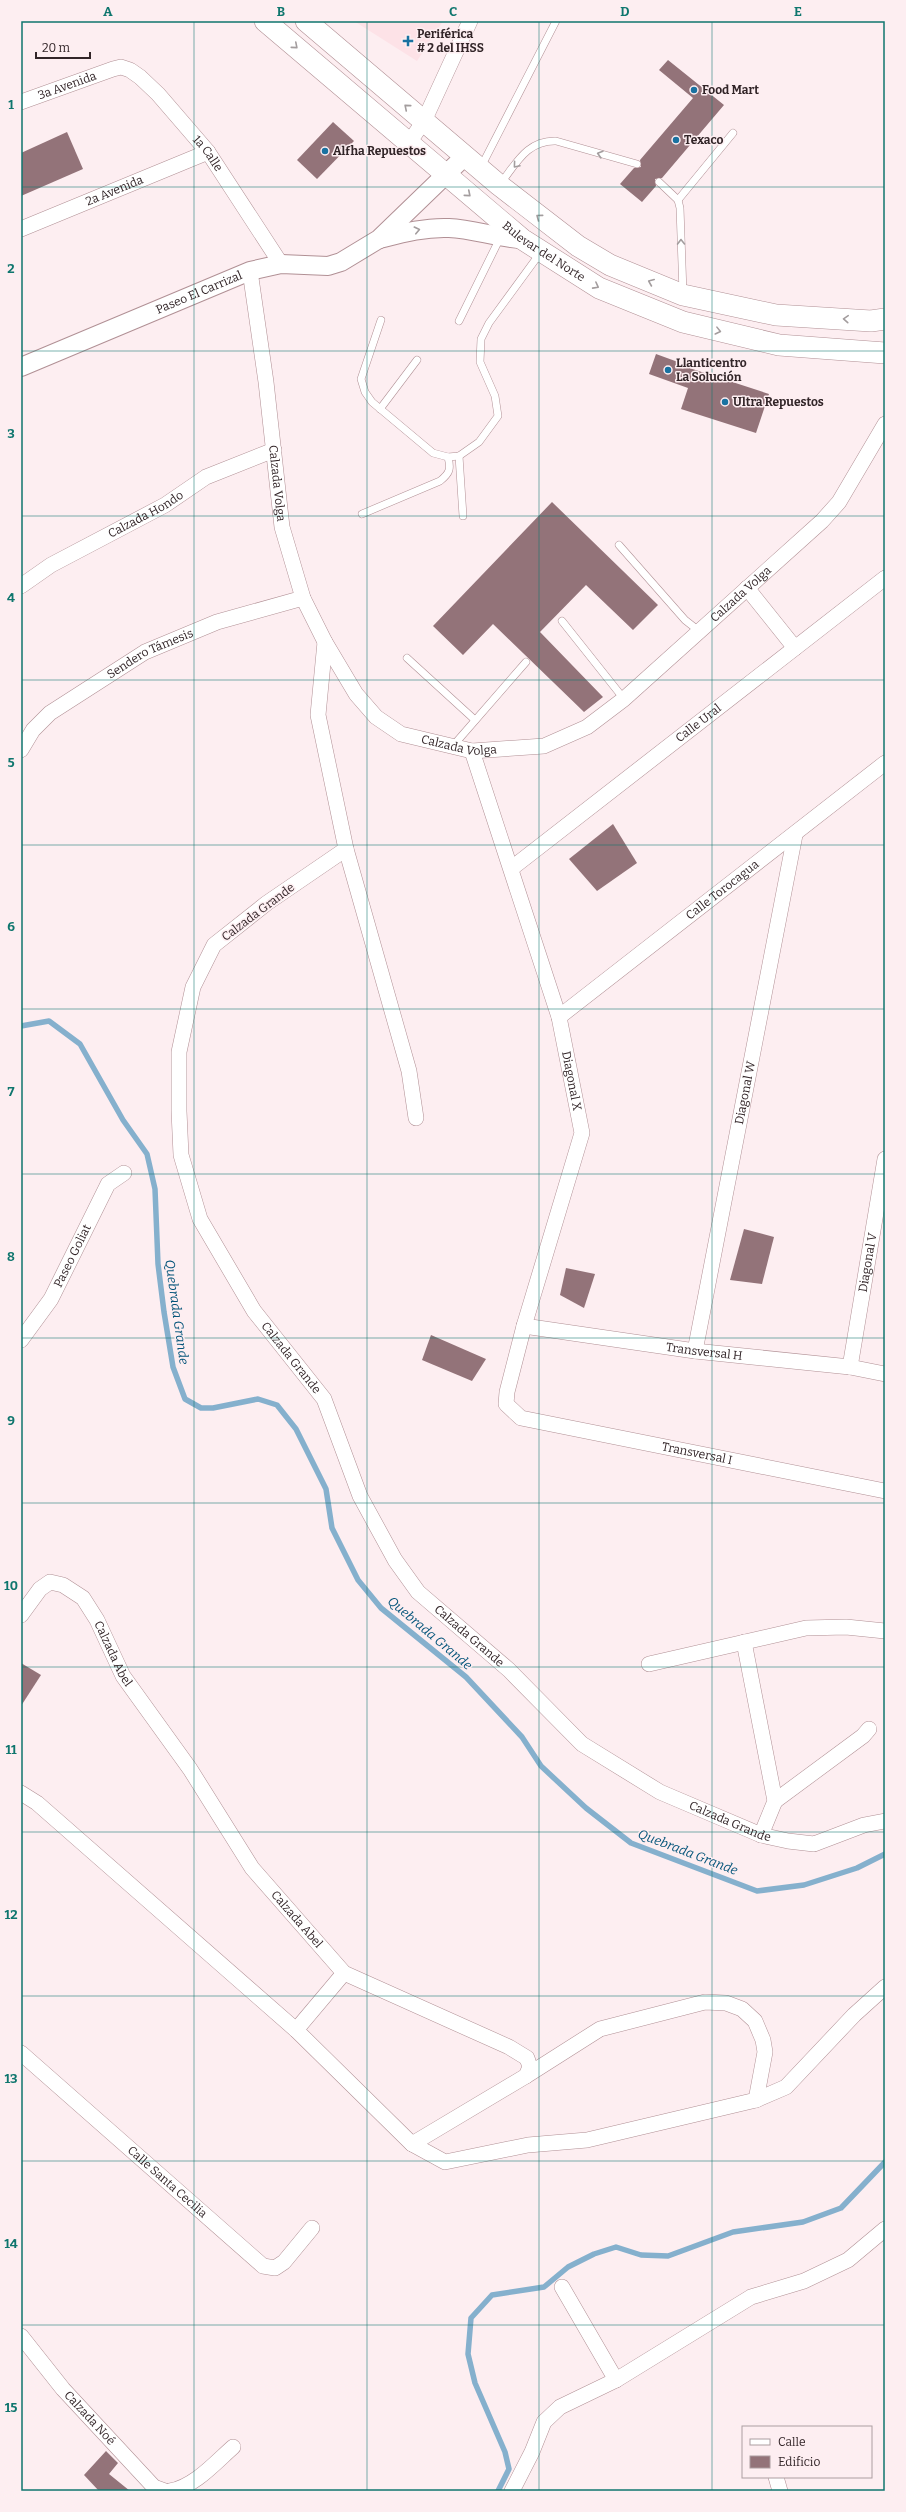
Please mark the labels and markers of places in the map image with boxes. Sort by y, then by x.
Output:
place label: Periférica # 2 del IHSS [417,27,484,55]
marker: Periférica # 2 del IHSS [402,35,414,47]
place label: Food Mart [702,83,759,97]
marker: Food Mart [689,85,699,95]
place label: Texaco [684,133,723,147]
marker: Texaco [671,135,681,145]
place label: Alfha Repuestos [333,144,426,158]
marker: Alfha Repuestos [320,146,330,156]
place label: Llanticentro La Solución [676,356,747,384]
marker: Llanticentro La Solución [663,365,673,375]
place label: Ultra Repuestos [733,395,824,409]
marker: Ultra Repuestos [720,397,730,407]

